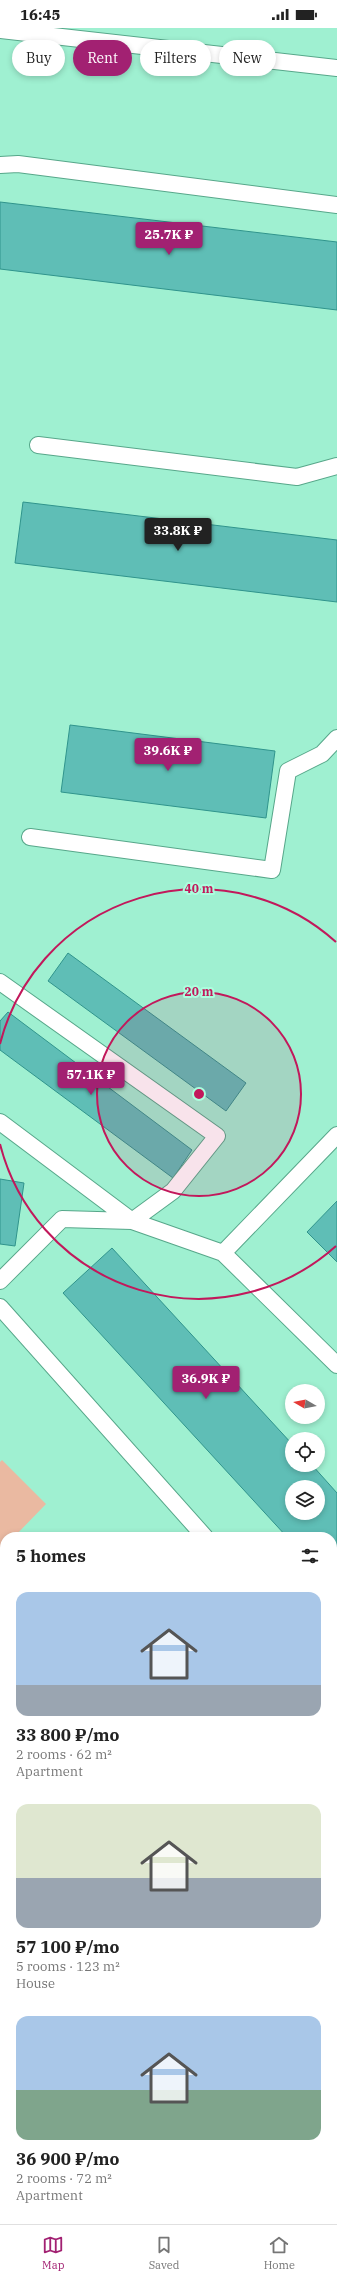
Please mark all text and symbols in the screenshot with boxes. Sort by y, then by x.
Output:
text: 16:45 [20,5,61,24]
chip: Buy [12,40,65,76]
chip: Rent [73,40,132,76]
chip: Filters [140,40,211,76]
chip: New [219,40,276,76]
pin: 25.7K ₽ [132,222,206,256]
text: 25.7K ₽ [145,226,193,243]
pin: 33.8K ₽ [141,518,215,552]
text: 33.8K ₽ [154,522,202,539]
pin: 39.6K ₽ [131,738,205,772]
text: 39.6K ₽ [144,742,192,759]
text: 40 m [185,881,214,896]
text: 20 m [185,984,214,999]
pin: 57.1K ₽ [54,1062,128,1096]
text: 57.1K ₽ [67,1066,115,1083]
centre of rings [192,1087,206,1101]
pin: 36.9K ₽ [169,1366,243,1400]
text: 36.9K ₽ [182,1370,230,1387]
north arrow [285,1384,325,1424]
map controls [285,1384,325,1520]
button: locate [285,1432,325,1472]
button: layers [285,1480,325,1520]
text: 5 homes [16,1545,86,1567]
icon: filters [299,1545,321,1567]
icon: home [133,1618,205,1690]
text: 33 800 ₽/mo [16,1724,119,1746]
text: 2 rooms · 62 m² [16,1746,112,1763]
text: Apartment [16,1763,83,1780]
icon: home [133,1830,205,1902]
text: 57 100 ₽/mo [16,1936,119,1958]
text: 5 rooms · 123 m² [16,1958,120,1975]
text: House [16,1975,55,1992]
icon: home [133,2042,205,2114]
text: 36 900 ₽/mo [16,2148,119,2170]
text: 2 rooms · 72 m² [16,2170,112,2187]
text: Apartment [16,2187,83,2204]
tab: Map [42,2234,64,2272]
tab: Saved [149,2234,179,2272]
tab: Home [264,2234,295,2272]

